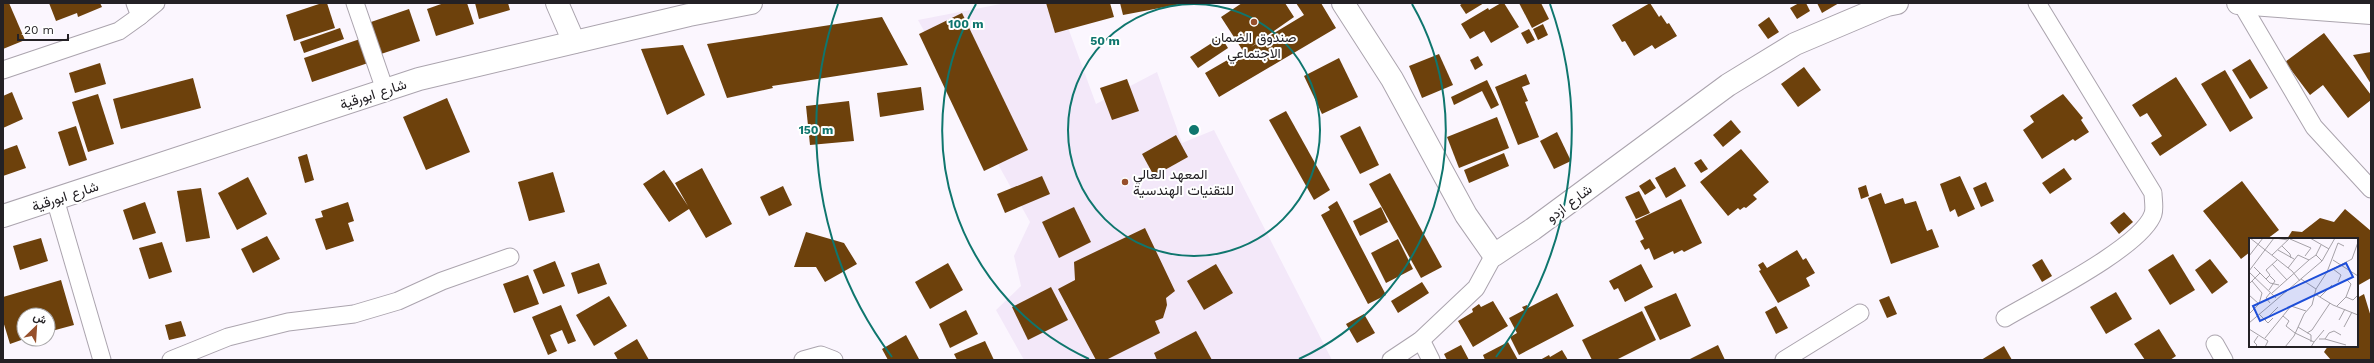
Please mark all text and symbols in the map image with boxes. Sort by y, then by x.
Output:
scale bar [18,16,68,42]
text: 100 m [948,17,984,31]
marker: صندوق الضمان الاجتماعي [1249,17,1259,27]
text: 20 m [24,23,54,37]
place label: صندوق الضمان الاجتماعي [1211,29,1297,65]
text: 50 m [1090,34,1120,48]
street label: شارع ابورقية [338,76,409,115]
text: 150 m [799,123,833,137]
centre of rings [1187,123,1201,137]
place label: المعهد العالي للتقنيات الهندسية [1133,166,1234,199]
marker: المعهد العالي للتقنيات الهندسية [1120,177,1130,187]
street label: شارع ابورقية [30,178,101,217]
street label: شارع ازدو [1543,181,1597,228]
inset map [2249,238,2358,347]
north arrow [16,307,56,347]
text: ش [31,310,49,327]

